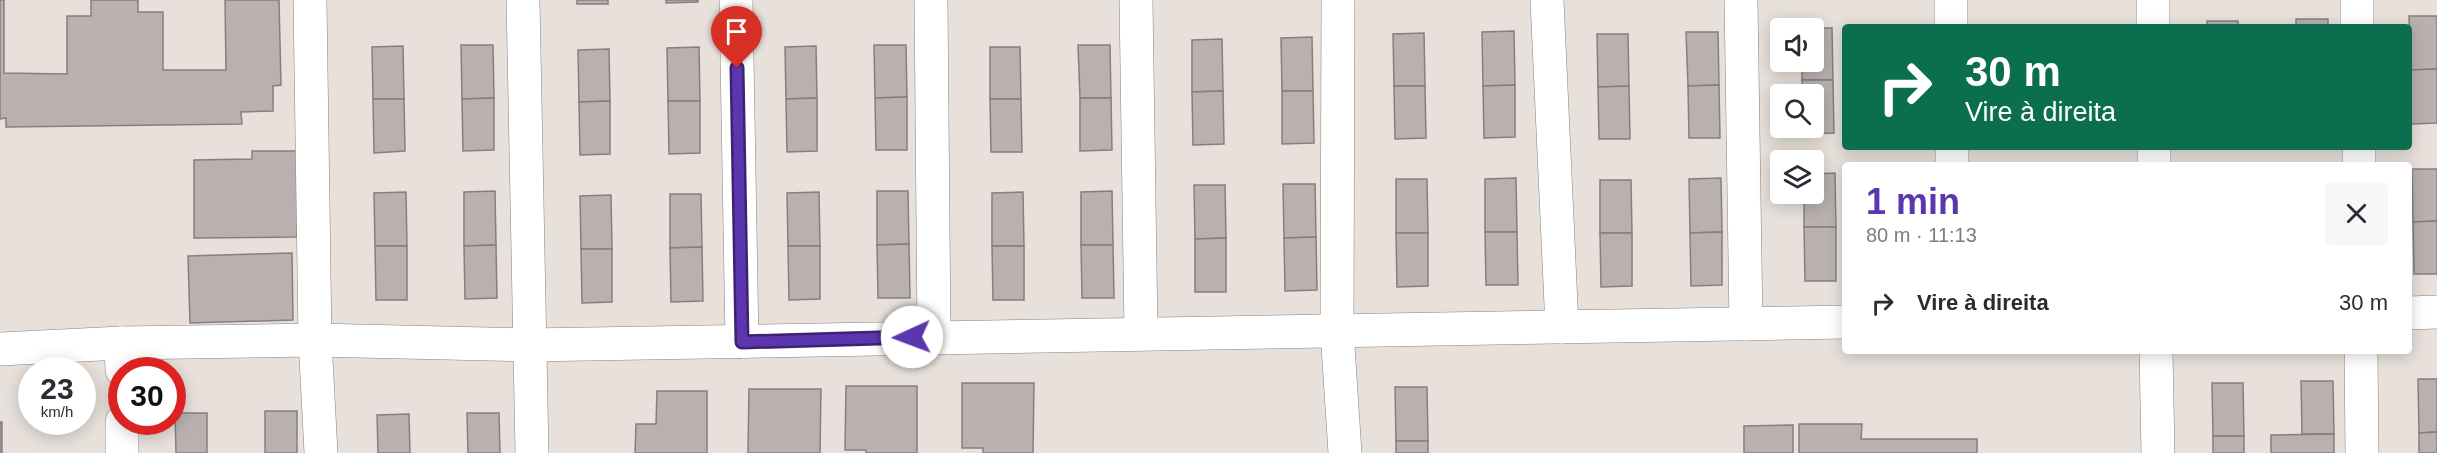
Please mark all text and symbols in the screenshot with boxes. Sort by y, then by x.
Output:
pin [711,6,762,68]
icon: arrive [720,15,753,48]
map controls [1770,18,1824,204]
button: sound [1770,18,1824,72]
icon: right [1866,48,1944,126]
text: 30 m [1965,48,2061,95]
button: search [1770,84,1824,138]
text: Vire à direita [1965,97,2116,127]
button: layers [1770,150,1824,204]
text: 1 min [1866,181,1960,222]
button: close [2325,182,2388,245]
text: 80 m · 11:13 [1866,224,1977,246]
icon: right [1866,287,1899,320]
text: Vire à direita [1917,290,2049,315]
text: 30 m [2339,290,2388,315]
position arrow [880,305,944,369]
speed limit sign: 30 [108,357,186,435]
text: 23 [40,372,74,405]
text: km/h [41,403,73,420]

